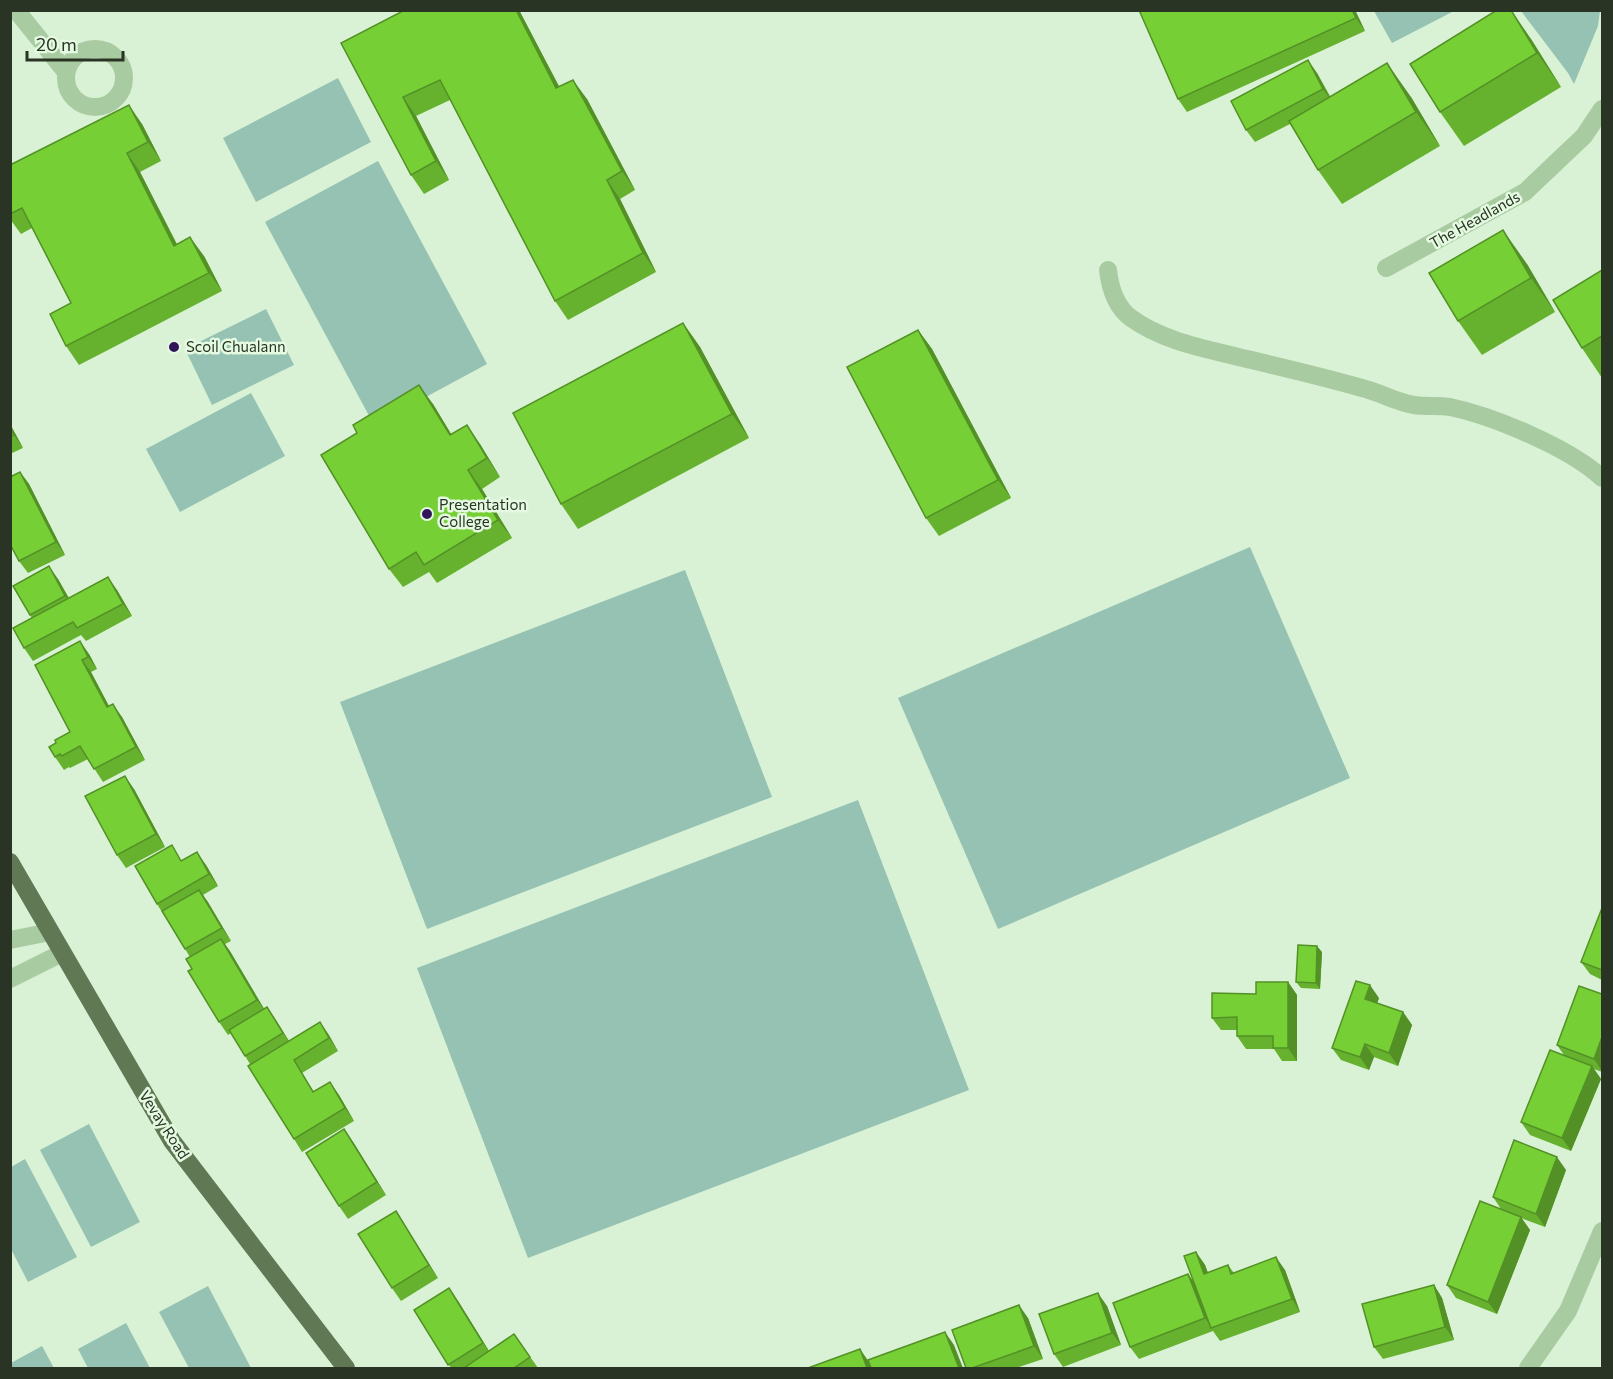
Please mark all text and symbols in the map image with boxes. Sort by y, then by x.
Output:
scale bar [27,24,123,62]
text: 20 m [36,33,77,55]
street label: The Headlands [1426,187,1523,251]
place label: Scoil Chualann [186,337,286,355]
marker: Scoil Chualann [167,340,181,354]
place label: Presentation College [439,495,527,530]
marker: Presentation College [420,507,434,521]
street label: Vevay Road [136,1087,194,1162]

